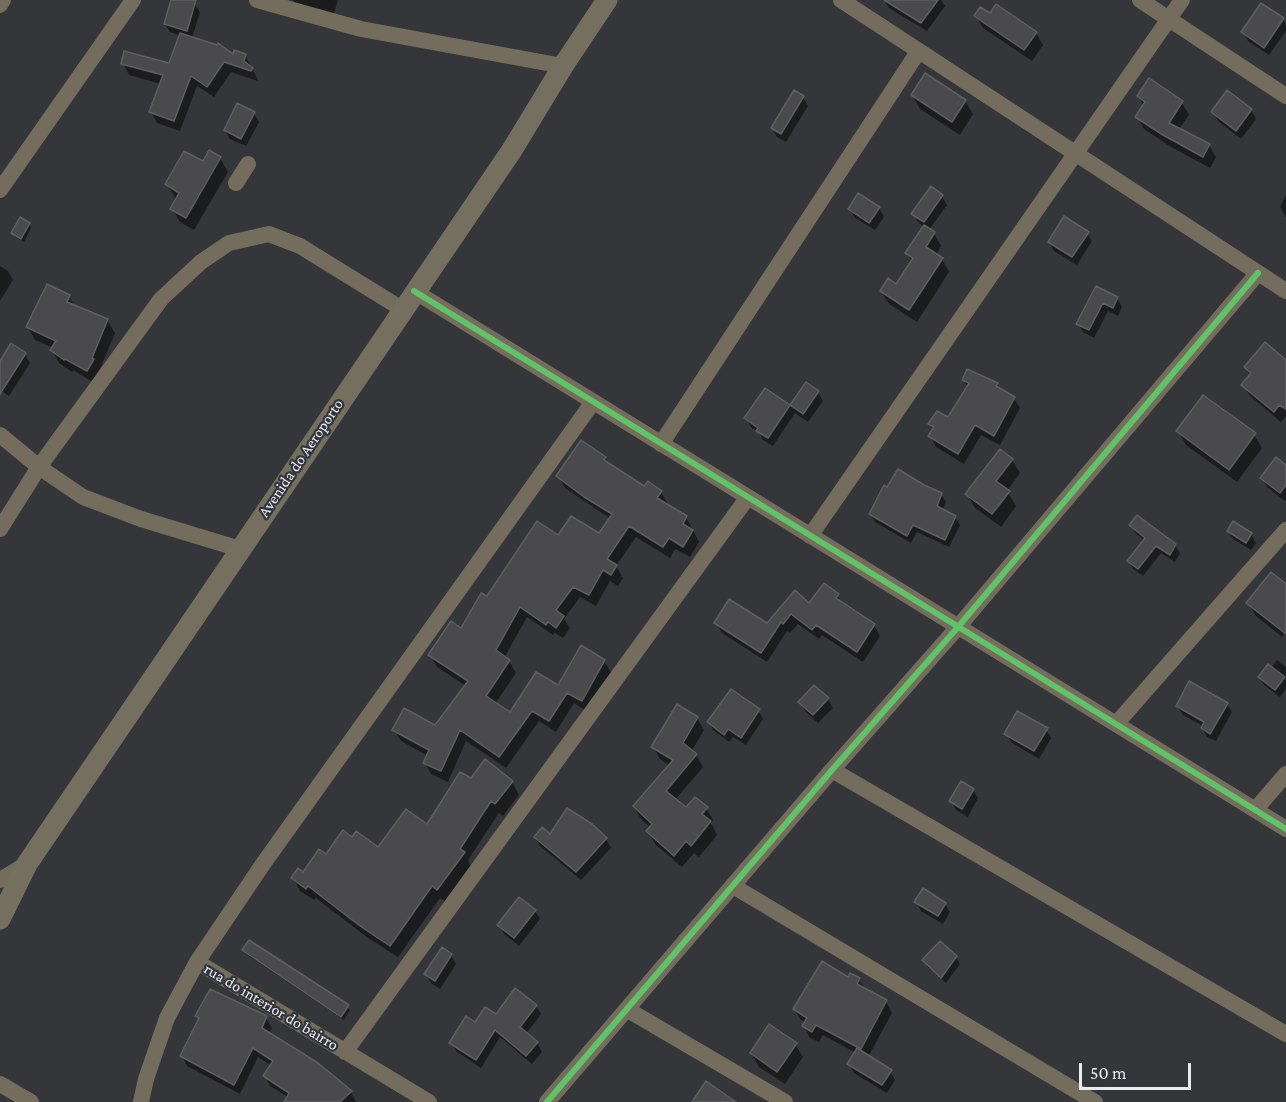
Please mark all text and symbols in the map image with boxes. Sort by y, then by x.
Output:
street label: Avenida do Aeroporto [254,395,348,521]
street label: rua do interior do bairro [200,959,342,1055]
scale bar [1082,1051,1194,1089]
text: 50 m [1090,1063,1127,1083]

